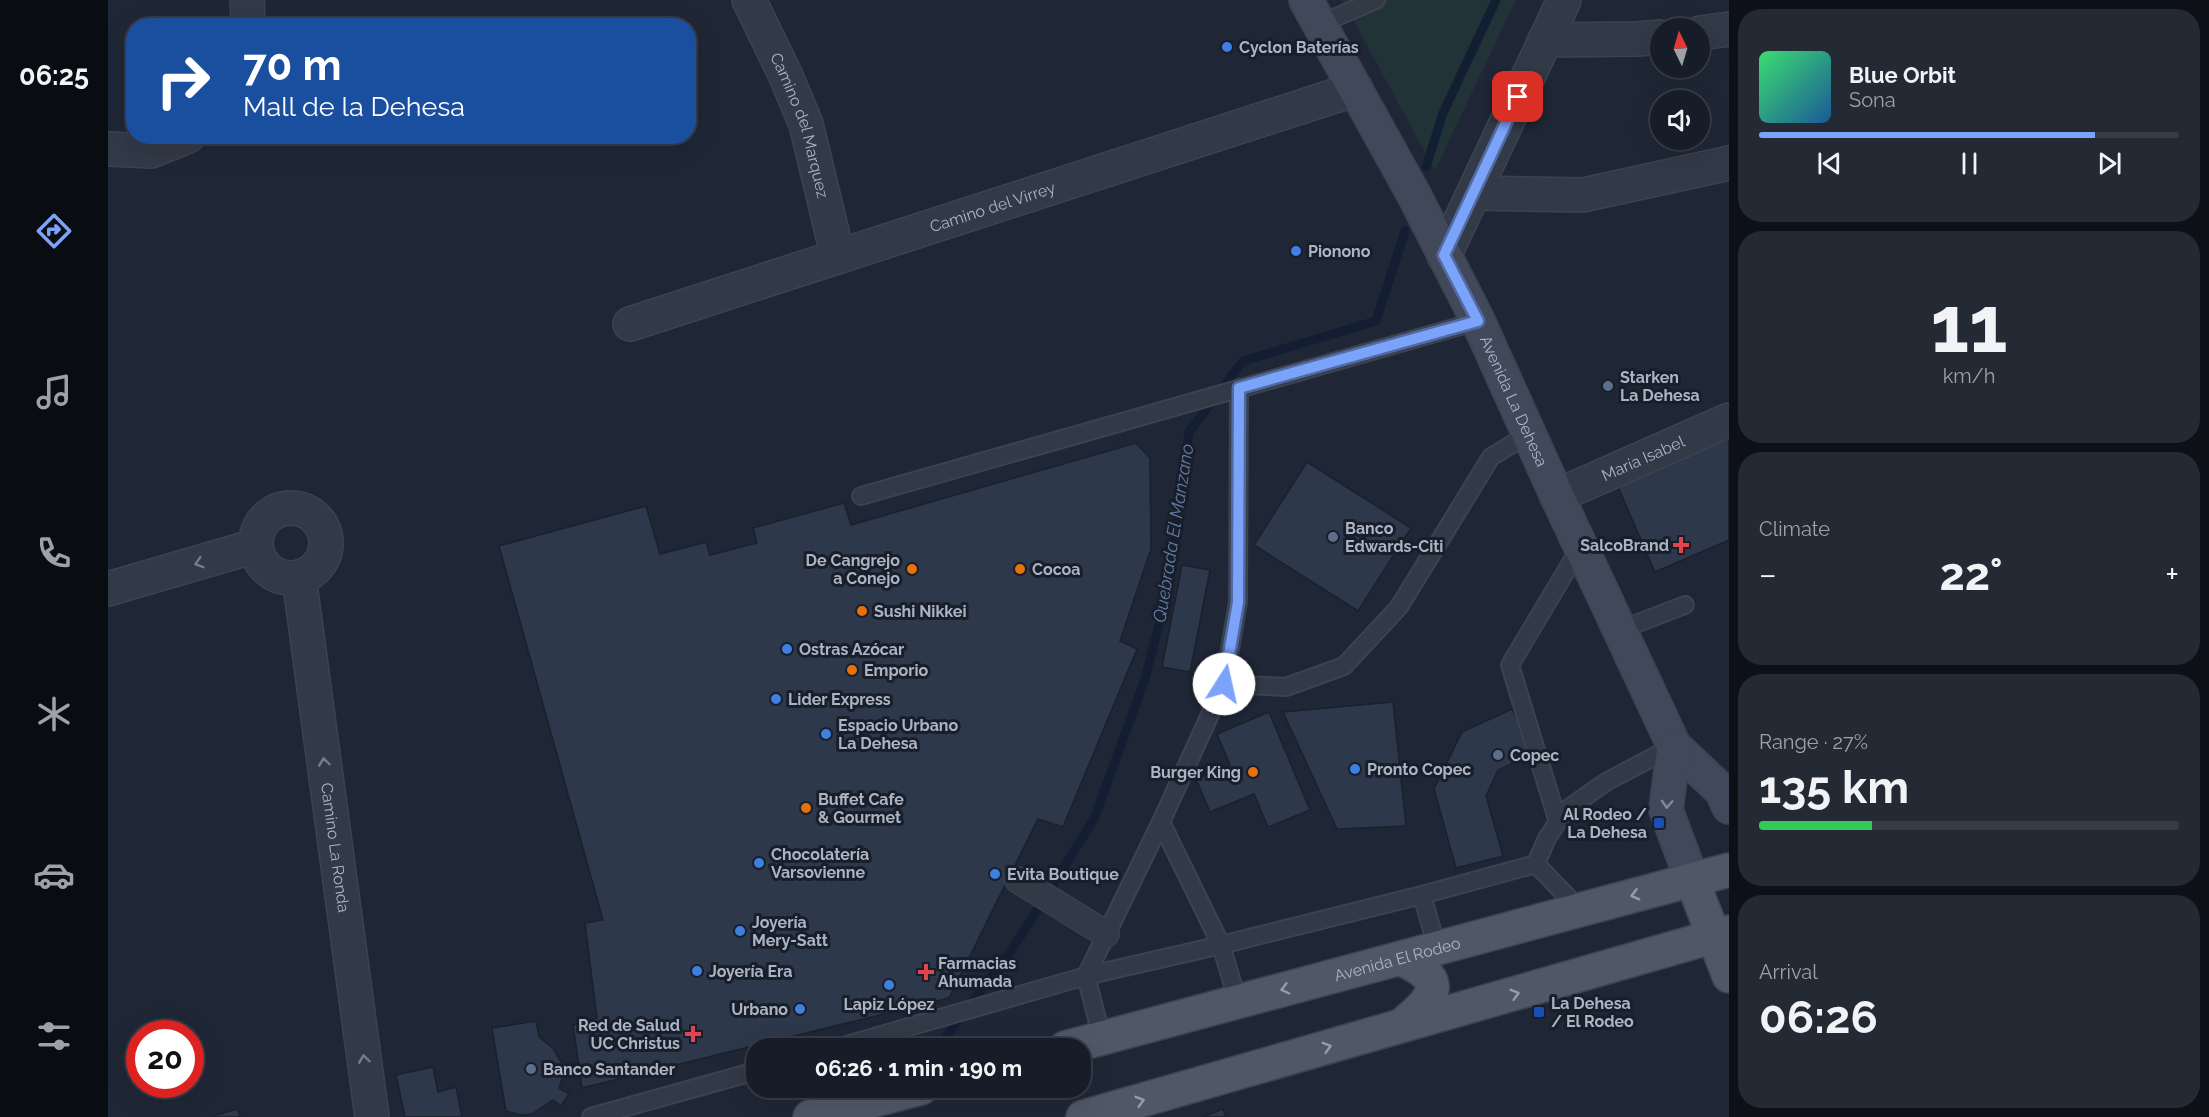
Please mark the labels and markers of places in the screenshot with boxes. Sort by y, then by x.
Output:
place label: Cyclon Baterías [1239,38,1359,57]
marker: Cyclon Baterías [1220,40,1234,54]
pin [1492,71,1543,122]
place label: Pionono [1308,242,1371,261]
marker: Pionono [1289,244,1303,258]
place label: Starken La Dehesa [1620,368,1700,405]
marker: Starken La Dehesa [1601,379,1615,393]
place label: Banco Edwards-Citi [1345,519,1443,556]
marker: Banco Edwards-Citi [1326,530,1340,544]
place label: SalcoBrand [1580,536,1669,555]
marker: SalcoBrand [1674,538,1688,552]
place label: De Cangrejo a Conejo [806,551,900,588]
place label: Cocoa [1032,560,1080,579]
marker: De Cangrejo a Conejo [905,562,919,576]
marker: Cocoa [1013,562,1027,576]
place label: Sushi Nikkei [874,602,967,621]
marker: Sushi Nikkei [855,604,869,618]
place label: Ostras Azócar [799,640,904,659]
marker: Ostras Azócar [780,642,794,656]
place label: Emporio [864,661,929,680]
marker: Emporio [845,663,859,677]
place label: Lider Express [788,690,891,709]
marker: Lider Express [769,692,783,706]
place label: Espacio Urbano La Dehesa [838,716,958,753]
marker: Espacio Urbano La Dehesa [819,727,833,741]
place label: Copec [1510,746,1559,765]
marker: Copec [1491,748,1505,762]
place label: Pronto Copec [1367,760,1471,779]
marker: Pronto Copec [1348,762,1362,776]
place label: Burger King [1150,763,1241,782]
marker: Burger King [1246,765,1260,779]
place label: Buffet Cafe & Gourmet [818,790,904,827]
marker: Buffet Cafe & Gourmet [799,801,813,815]
place label: Al Rodeo / La Dehesa [1563,805,1647,842]
marker: Al Rodeo / La Dehesa [1652,816,1666,830]
place label: Chocolatería Varsovienne [771,845,869,882]
marker: Chocolatería Varsovienne [752,856,766,870]
place label: Evita Boutique [1007,865,1119,884]
marker: Evita Boutique [988,867,1002,881]
place label: Joyería Mery-Satt [752,913,828,950]
marker: Joyería Mery-Satt [733,924,747,938]
place label: Farmacias Ahumada [938,954,1016,991]
place label: Joyería Era [709,962,792,981]
marker: Joyería Era [690,964,704,978]
marker: Farmacias Ahumada [919,965,933,979]
marker: Lapiz López [882,978,896,992]
place label: La Dehesa / El Rodeo [1551,994,1634,1031]
place label: Lapiz López [844,995,935,1014]
place label: Urbano [731,1000,788,1019]
marker: Urbano [793,1002,807,1016]
marker: La Dehesa / El Rodeo [1532,1005,1546,1019]
place label: Red de Salud UC Christus [578,1016,680,1053]
marker: Red de Salud UC Christus [684,1025,702,1043]
place label: Banco Santander [543,1060,675,1079]
marker: Banco Santander [524,1062,538,1076]

